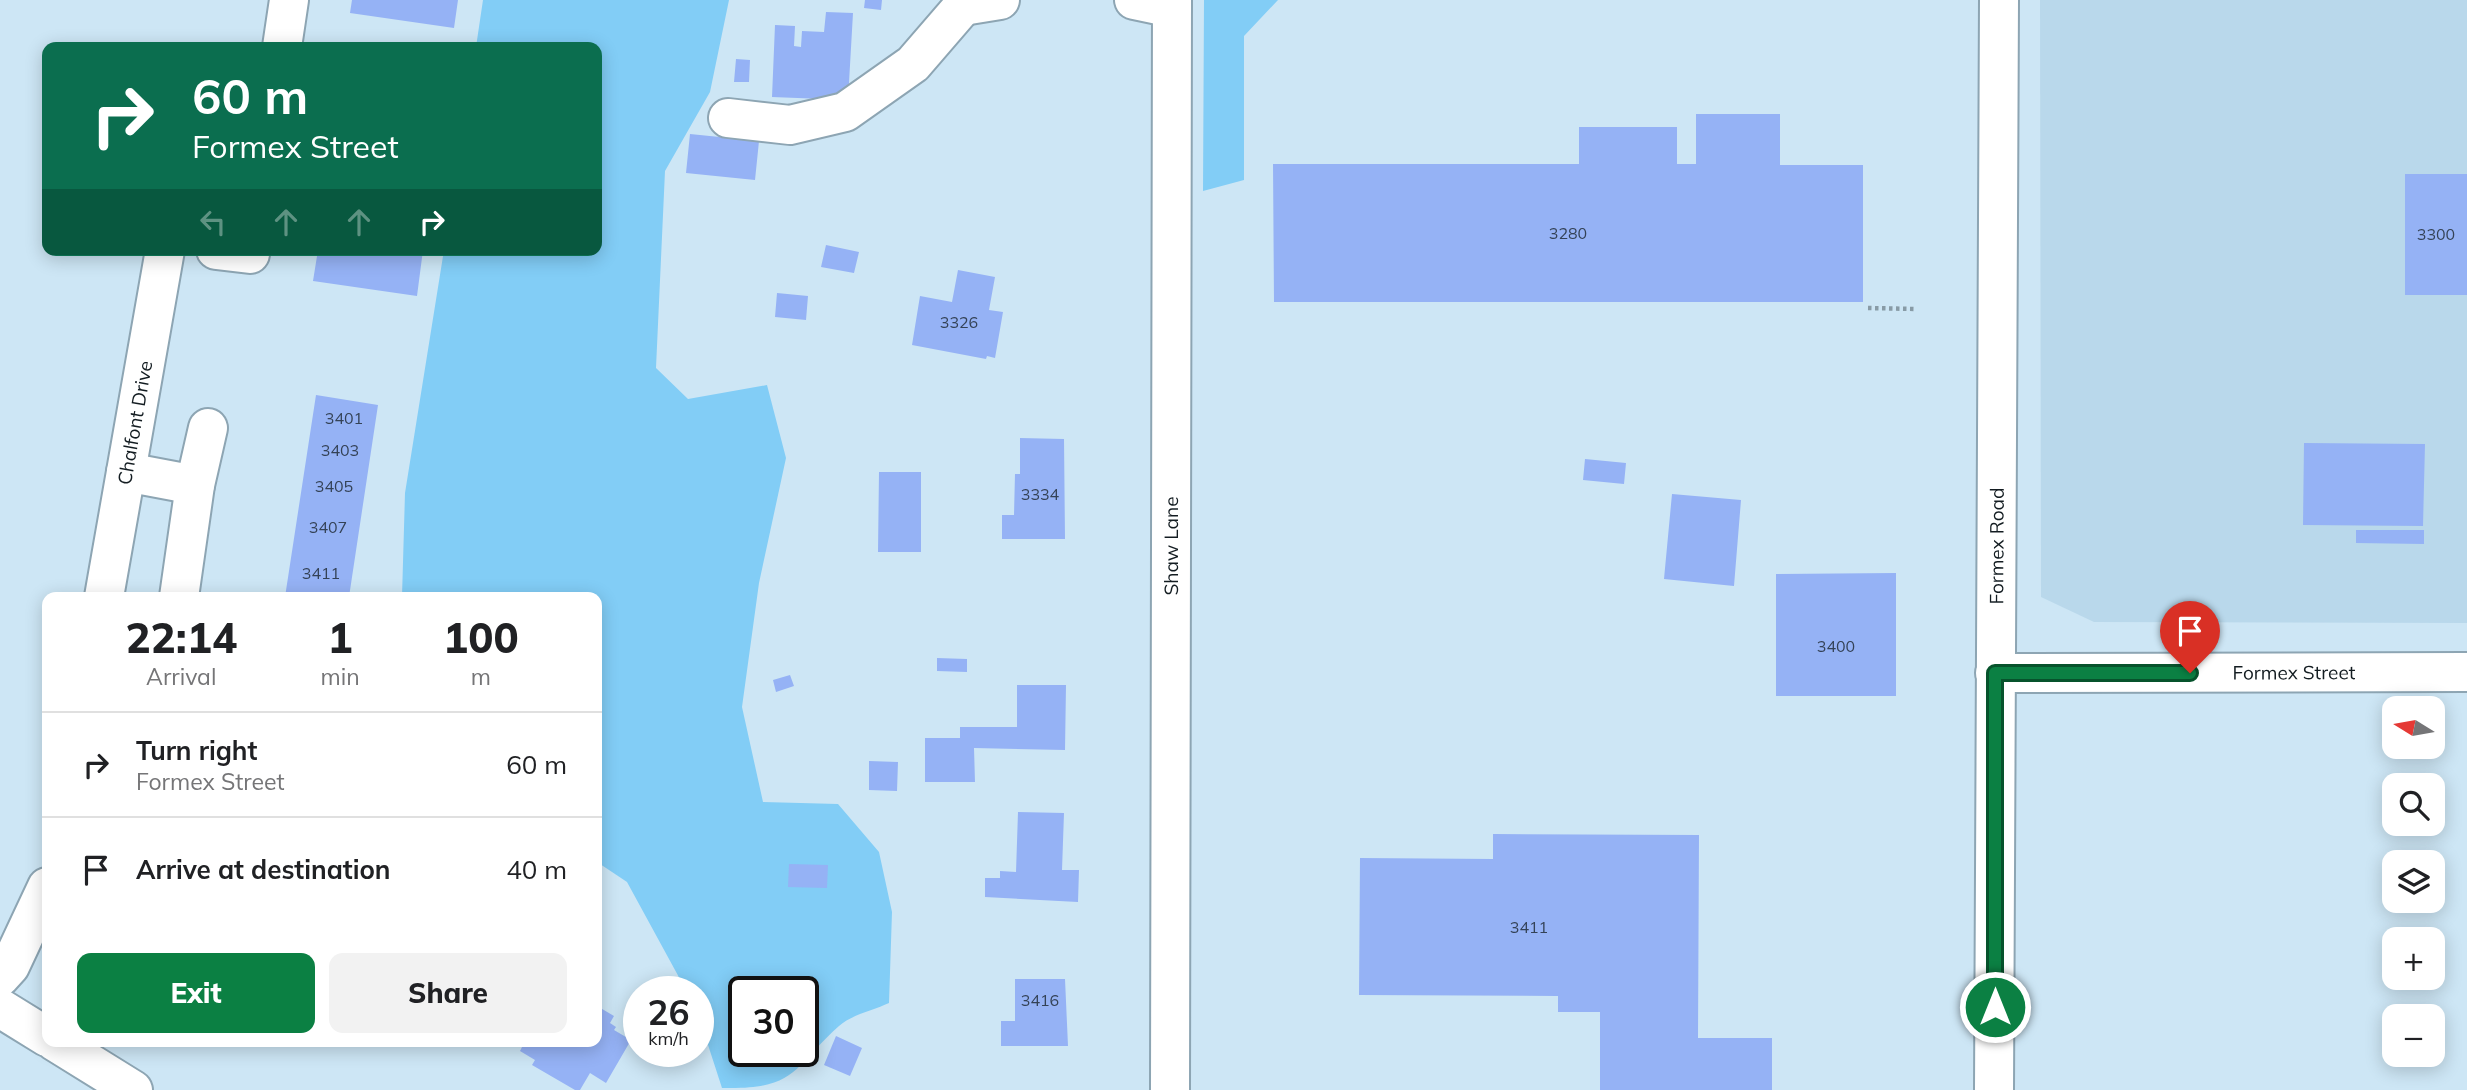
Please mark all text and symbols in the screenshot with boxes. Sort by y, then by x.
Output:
text: 60 m [192,65,308,126]
icon: right [77,70,168,161]
text: Formex Street [192,126,399,166]
icon: left [194,203,232,241]
icon: ahead [267,203,305,241]
icon: ahead [340,203,378,241]
icon: right [413,203,451,241]
house number: 3280 [1549,223,1587,243]
house number: 3300 [2417,224,2455,244]
house number: 3326 [940,312,978,332]
street label: Chalfont Drive [112,359,157,487]
house number: 3401 [325,408,363,428]
house number: 3403 [321,440,359,460]
house number: 3405 [315,476,353,496]
house number: 3334 [1021,484,1060,504]
street label: Formex Road [1984,488,2009,604]
street label: Shaw Lane [1159,496,1183,596]
house number: 3407 [309,517,347,537]
house number: 3411 [302,563,340,583]
pin [2160,601,2220,673]
text: 22:14 [125,611,237,664]
text: 1 [327,611,353,664]
text: 100 [443,611,519,664]
icon: arrive [2171,612,2209,650]
house number: 3400 [1817,636,1855,656]
street label: Formex Street [2233,660,2356,684]
text: Arrival [146,662,216,691]
text: min [320,662,360,691]
text: m [471,662,491,691]
north arrow [2382,696,2445,760]
map controls [2382,696,2445,1067]
text: Turn right [136,734,257,767]
icon: right [77,746,115,784]
text: 60 m [506,748,567,781]
text: Formex Street [136,767,285,796]
button: search [2382,773,2445,836]
button: layers [2382,850,2445,913]
icon: arrive [77,851,115,889]
text: Arrive at destination [136,853,391,886]
text: 40 m [506,853,567,886]
house number: 3411 [1510,917,1548,937]
button: + [2382,927,2445,990]
button: Exit [77,953,315,1033]
button: Share [329,953,567,1033]
position arrow [1958,970,2032,1044]
speed limit sign: 30 [728,976,819,1067]
text: 26 [647,990,690,1034]
house number: 3416 [1021,990,1059,1010]
button: − [2382,1004,2445,1067]
text: km/h [648,1027,689,1050]

